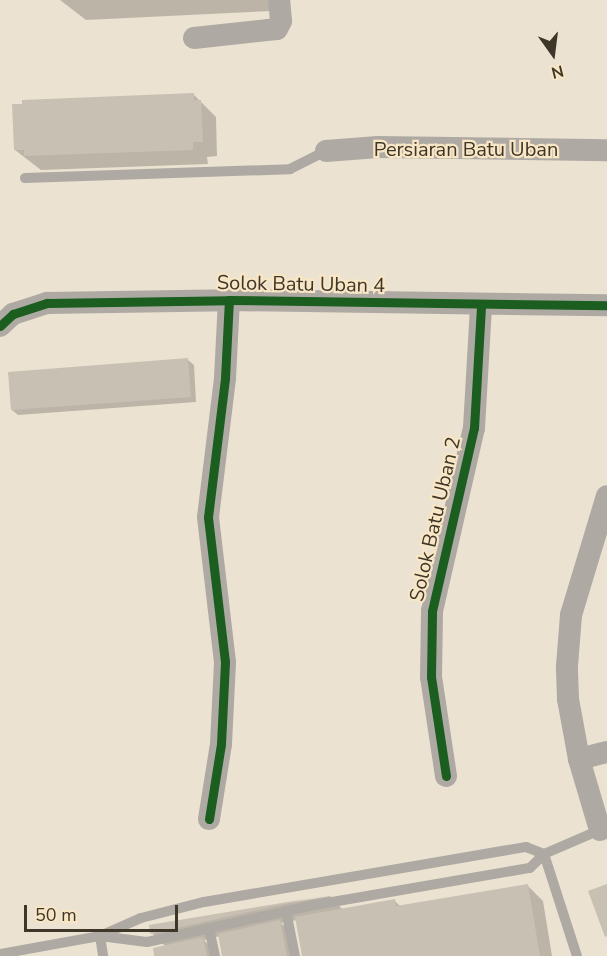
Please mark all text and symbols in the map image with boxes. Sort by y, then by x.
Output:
north arrow [523,24,583,84]
text: N [549,59,566,84]
street label: Persiaran Batu Uban [374,137,558,161]
street label: Solok Batu Uban 4 [217,271,385,297]
street label: Solok Batu Uban 2 [404,434,466,604]
scale bar [27,893,182,931]
text: 50 m [35,903,77,927]

